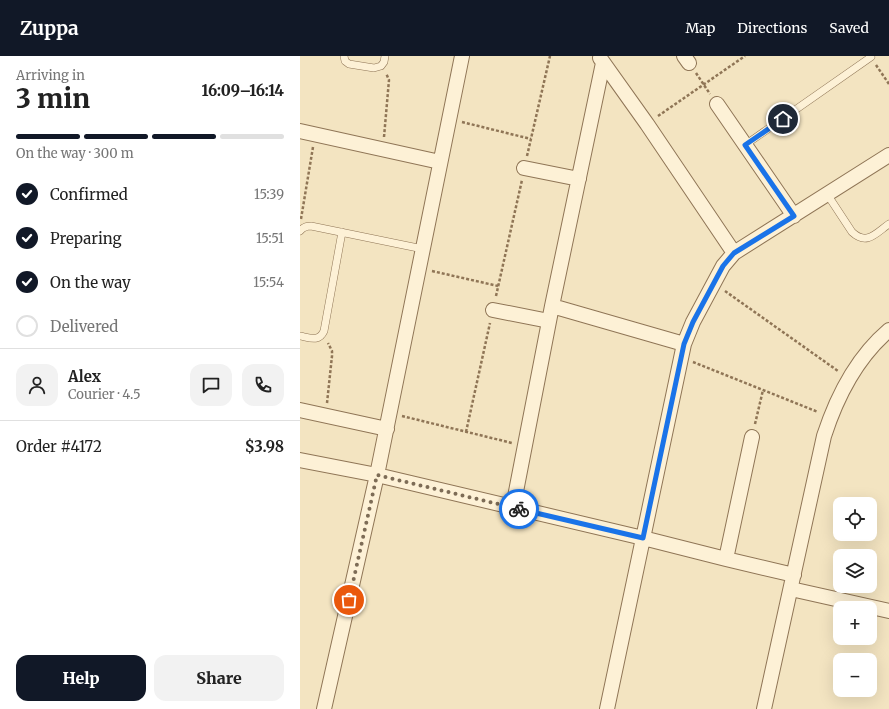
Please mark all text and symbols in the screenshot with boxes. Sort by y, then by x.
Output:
text: Zuppa [20,16,79,40]
text: Map [685,19,715,37]
text: Directions [737,19,807,37]
text: Saved [829,19,869,37]
text: Arriving in [16,67,85,84]
text: 16:09–16:14 [202,81,284,100]
text: 3 min [16,82,90,115]
pin [766,102,800,136]
icon: home [772,108,794,130]
text: On the way · 300 m [16,145,134,162]
icon: check [16,183,38,205]
text: Confirmed [50,185,128,204]
text: 15:39 [254,186,284,203]
icon: check [16,227,38,249]
text: Preparing [50,229,122,248]
text: 15:51 [256,230,284,247]
icon: check [16,271,38,293]
text: On the way [50,273,131,292]
text: 15:54 [253,274,284,291]
text: Delivered [50,317,118,336]
button: person [16,364,58,406]
button: chat [190,364,232,406]
button: phone [242,364,284,406]
text: Alex [68,367,101,386]
text: Courier · 4.5 [68,386,141,403]
text: Order #4172 [16,437,102,456]
text: $3.98 [245,437,284,456]
courier [499,489,539,529]
map controls [833,497,877,697]
button: locate [833,497,877,541]
icon: bike [508,498,530,520]
button: layers [833,549,877,593]
pin [332,583,366,617]
icon: bag [338,589,360,611]
button: + [833,601,877,645]
button: − [833,653,877,697]
button: Help [16,655,146,701]
button: Share [154,655,284,701]

